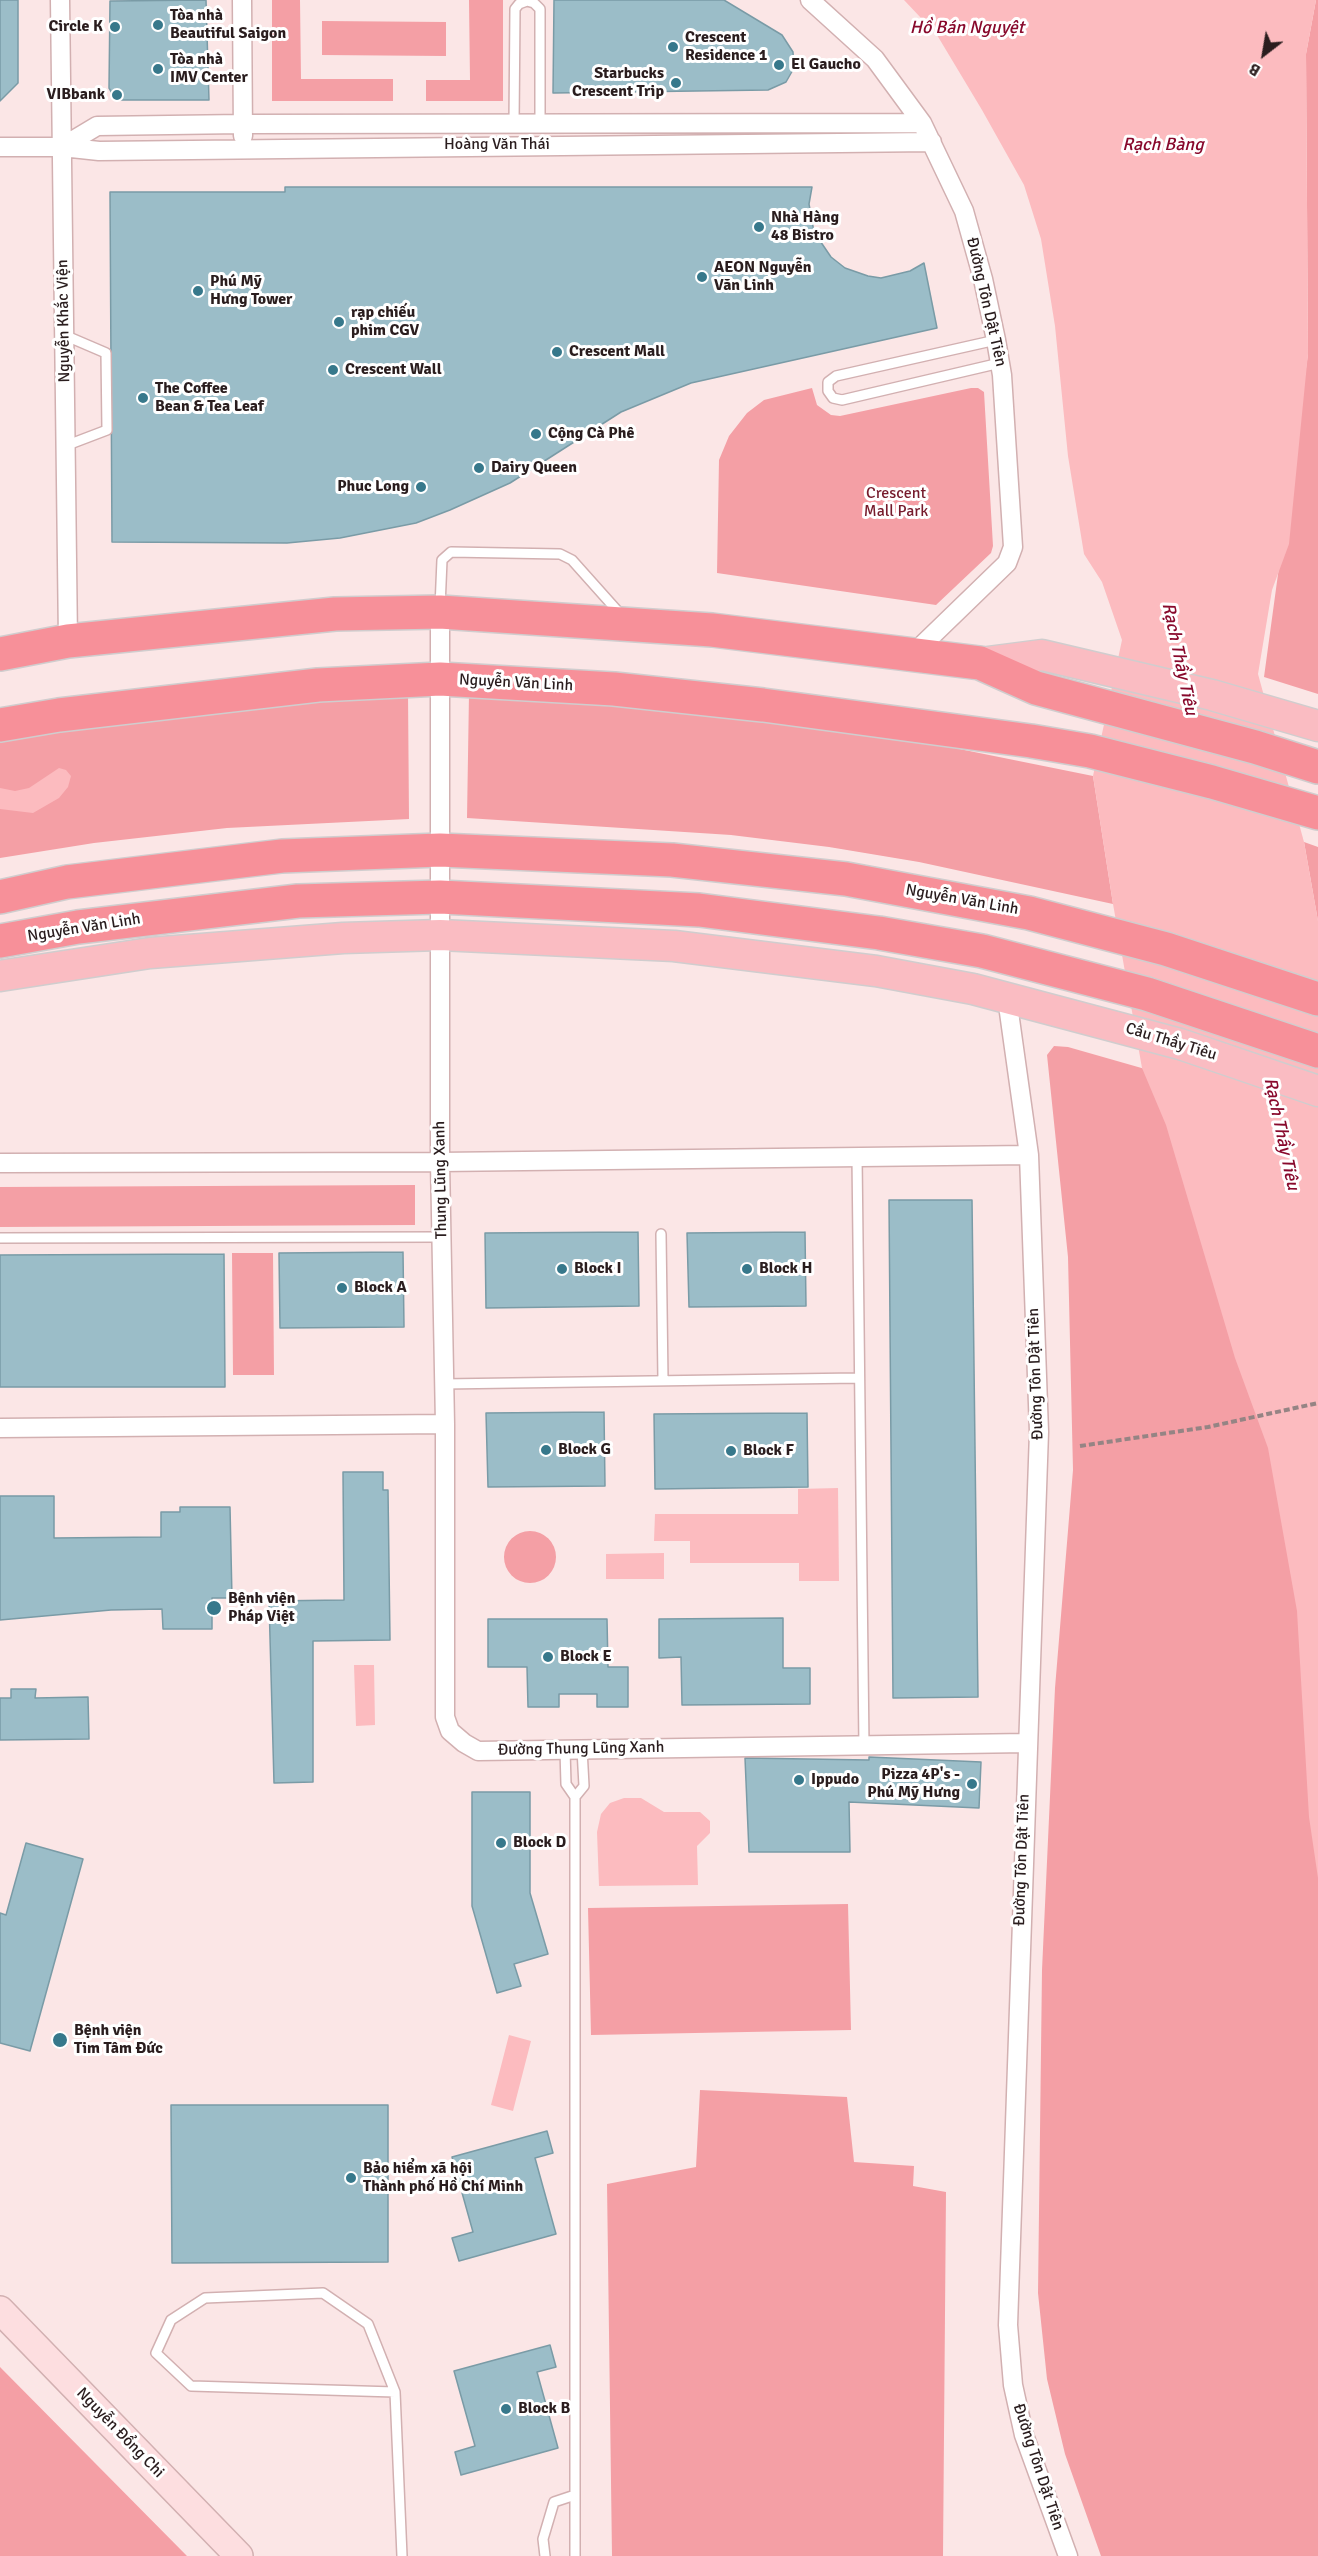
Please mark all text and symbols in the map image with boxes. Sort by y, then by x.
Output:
place label: Tòa nhà Beautiful Saigon [170,6,286,44]
place label: Circle K [49,17,103,37]
water label: Hồ Bán Nguyệt [910,17,1024,39]
marker: Tòa nhà Beautiful Saigon [151,18,165,32]
marker: Circle K [108,20,122,34]
north arrow [1234,24,1294,84]
place label: Crescent Residence 1 [685,28,767,66]
marker: Crescent Residence 1 [666,40,680,54]
place label: Tòa nhà IMV Center [170,50,248,88]
place label: El Gaucho [791,55,861,75]
marker: El Gaucho [772,58,786,72]
text: B [1245,58,1264,81]
marker: Tòa nhà IMV Center [151,62,165,76]
place label: Starbucks Crescent Trip [572,64,664,102]
marker: Starbucks Crescent Trip [669,76,683,90]
place label: VIBbank [47,85,105,105]
marker: VIBbank [110,88,124,102]
water label: Rạch Bàng [1122,134,1204,156]
street label: Hoàng Văn Thái [444,135,550,155]
place label: Nhà Hàng 48 Bistro [771,208,839,246]
marker: Nhà Hàng 48 Bistro [752,220,766,234]
street label: Đường Tôn Dật Tiên [962,235,1010,369]
place label: AEON Nguyễn Văn Linh [714,258,811,296]
street label: Nguyễn Khắc Viện [53,259,75,383]
marker: AEON Nguyễn Văn Linh [695,270,709,284]
place label: Phú Mỹ Hưng Tower [210,272,292,310]
marker: Phú Mỹ Hưng Tower [191,284,205,298]
place label: rạp chiếu phim CGV [351,303,419,341]
marker: rạp chiếu phim CGV [332,315,346,329]
place label: Crescent Mall [569,342,665,362]
marker: Crescent Mall [550,345,564,359]
place label: Crescent Wall [345,360,442,380]
marker: Crescent Wall [326,363,340,377]
place label: The Coffee Bean & Tea Leaf [155,379,264,417]
marker: The Coffee Bean & Tea Leaf [136,391,150,405]
place label: Cộng Cà Phê [548,424,634,444]
marker: Cộng Cà Phê [529,427,543,441]
place label: Dairy Queen [491,458,577,478]
marker: Dairy Queen [472,461,486,475]
place label: Phuc Long [337,477,409,497]
marker: Phuc Long [414,480,428,494]
park label: Crescent Mall Park [864,484,928,522]
water label: Rạch Thầy Tiêu [1157,601,1201,717]
street label: Nguyễn Văn Linh [458,670,574,696]
street label: Nguyễn Văn Linh [904,881,1020,919]
street label: Nguyễn Văn Linh [26,910,142,946]
street label: Cầu Thầy Tiêu [1123,1019,1219,1065]
water label: Rạch Thầy Tiêu [1259,1076,1303,1192]
street label: Thung Lũng Xanh [430,1121,452,1239]
place label: Block I [574,1259,622,1279]
place label: Block H [759,1259,812,1279]
marker: Block I [555,1262,569,1276]
marker: Block H [740,1262,754,1276]
place label: Block A [354,1278,407,1298]
marker: Block A [335,1281,349,1295]
street label: Đường Tôn Dật Tiên [1024,1308,1048,1440]
place label: Block G [558,1440,611,1460]
place label: Block F [743,1441,794,1461]
marker: Block G [539,1443,553,1457]
marker: Block F [724,1444,738,1458]
place label: Bệnh viện Pháp Việt [228,1589,296,1627]
marker: Bệnh viện Pháp Việt [205,1599,223,1617]
place label: Block E [560,1647,612,1667]
marker: Block E [541,1650,555,1664]
street label: Đường Thung Lũng Xanh [497,1738,665,1760]
place label: Pizza 4P's - Phú Mỹ Hưng [867,1765,960,1803]
place label: Ippudo [811,1770,859,1790]
marker: Ippudo [792,1773,806,1787]
marker: Pizza 4P's - Phú Mỹ Hưng [965,1777,979,1791]
street label: Đường Tôn Dật Tiên [1010,1794,1034,1926]
place label: Block D [513,1833,566,1853]
marker: Block D [494,1836,508,1850]
place label: Bệnh viện Tim Tâm Đức [74,2021,163,2059]
marker: Bệnh viện Tim Tâm Đức [51,2031,69,2049]
place label: Bảo hiểm xã hội Thành phố Hồ Chí Minh [363,2159,523,2197]
marker: Bảo hiểm xã hội Thành phố Hồ Chí Minh [344,2171,358,2185]
street label: Nguyễn Đổng Chi [72,2384,168,2482]
place label: Block B [518,2399,570,2419]
street label: Đường Tôn Dật Tiên [1008,2401,1068,2533]
marker: Block B [499,2402,513,2416]

